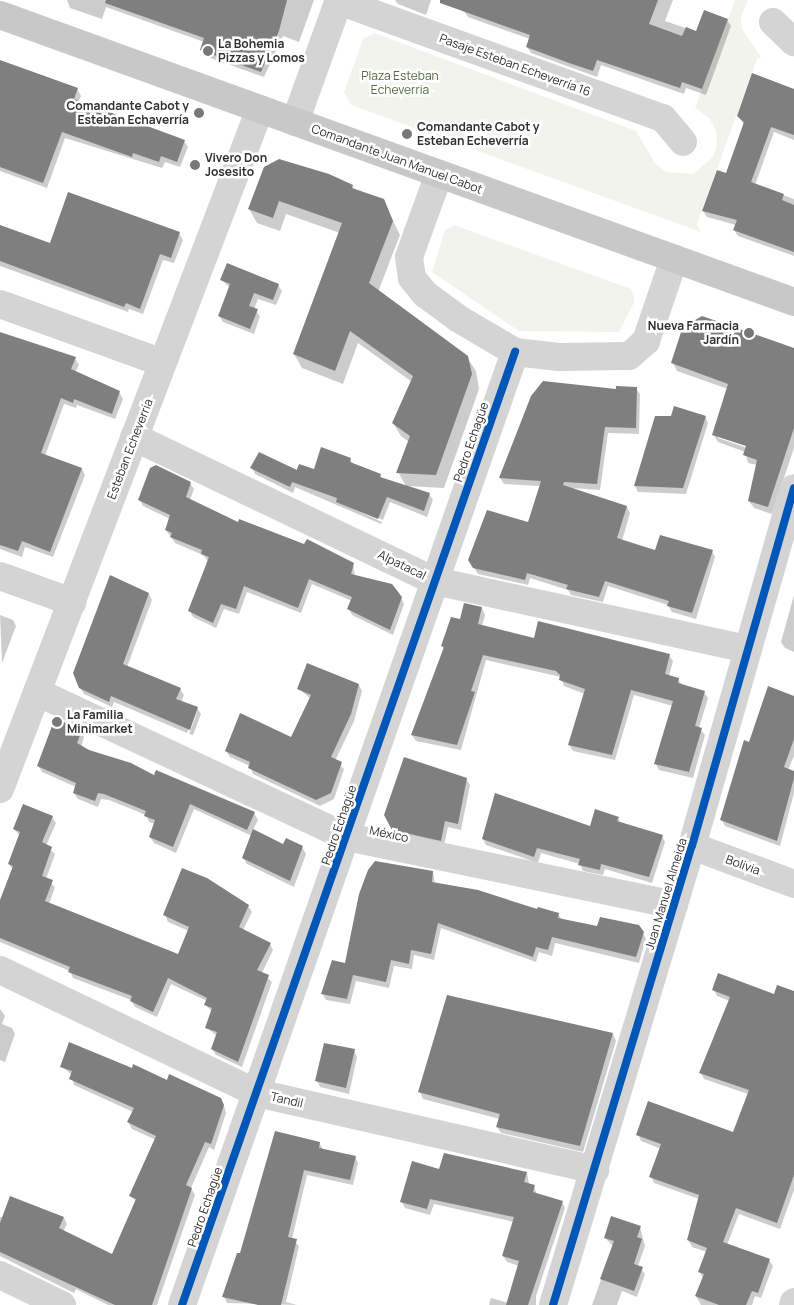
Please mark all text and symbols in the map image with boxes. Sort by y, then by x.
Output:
street label: Pasaje Esteban Echeverría 16 [437,31,593,99]
place label: La Bohemia Pizzas y Lomos [218,37,305,65]
marker: La Bohemia Pizzas y Lomos [202,45,214,57]
park label: Plaza Esteban Echeverria [361,69,439,97]
place label: Comandante Cabot y Esteban Echaverría [66,99,189,127]
marker: Comandante Cabot y Esteban Echaverría [193,107,205,119]
place label: Comandante Cabot y Esteban Echeverría [417,120,540,148]
street label: Comandante Juan Manuel Cabot [310,121,484,197]
marker: Comandante Cabot y Esteban Echeverría [401,128,413,140]
place label: Vivero Don Josesito [205,151,267,179]
marker: Vivero Don Josesito [189,159,201,171]
place label: Nueva Farmacia Jardín [648,319,739,347]
marker: Nueva Farmacia Jardín [743,327,755,339]
street label: Esteban Echeverría [104,397,156,501]
street label: Pedro Echagüe [451,400,491,484]
street label: Alpatacal [376,547,428,583]
place label: La Familia Minimarket [67,708,133,736]
marker: La Familia Minimarket [51,716,63,728]
street label: Pedro Echagüe [319,783,359,867]
street label: México [368,823,410,845]
street label: Juan Manuel Almeida [642,836,690,952]
street label: Bolivia [724,852,762,878]
street label: Tandil [269,1089,305,1111]
street label: Pedro Echagüe [185,1165,225,1249]

